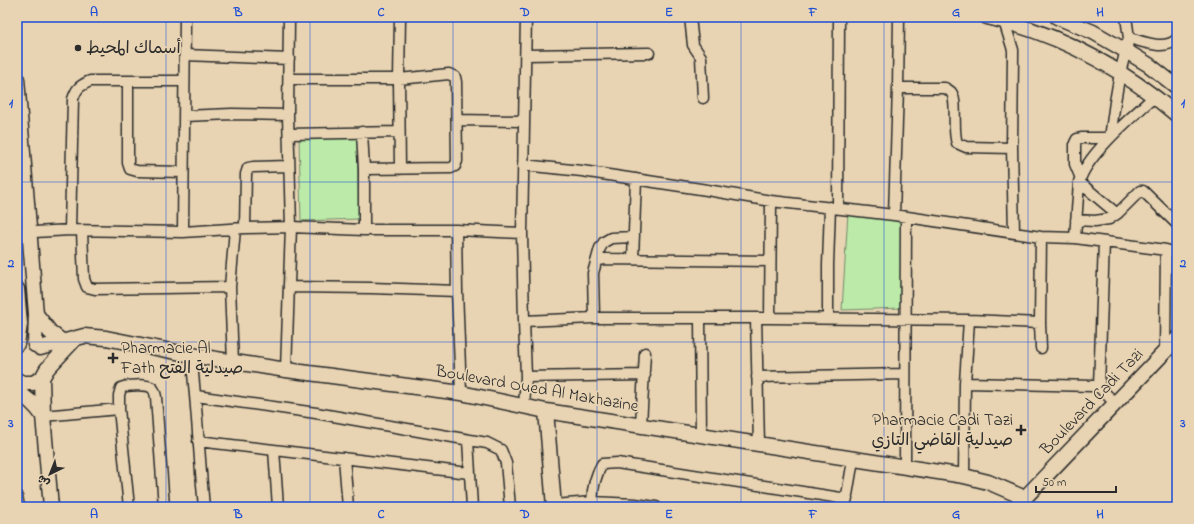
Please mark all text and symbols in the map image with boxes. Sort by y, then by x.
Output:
text: A [90,3,98,22]
text: B [233,3,243,22]
text: C [377,3,385,22]
text: D [519,3,530,22]
text: E [665,3,673,22]
text: F [808,3,818,22]
text: G [952,3,960,22]
text: H [1096,3,1104,22]
place label: أسماك المحيط [86,36,181,61]
marker: أسماك المحيط [73,43,83,53]
text: 1 [9,94,14,113]
text: 1 [1181,94,1186,113]
text: 2 [7,254,15,273]
text: 2 [1179,254,1187,273]
place label: Pharmacie Al Fath صيدلية الفتح [120,336,243,381]
street label: Boulevard Cadi Tazi [1034,343,1150,462]
marker: Pharmacie Al Fath صيدلية الفتح [108,353,118,363]
street label: Boulevard Oued Al Makhazine [433,359,641,419]
place label: Pharmacie Cadi Tazi صيدلية القاضي التازي [871,408,1013,454]
text: 3 [7,414,14,433]
text: 3 [1179,414,1186,433]
marker: Pharmacie Cadi Tazi صيدلية القاضي التازي [1016,425,1026,435]
north arrow [30,454,70,494]
scale bar [1036,468,1116,494]
text: ش [34,471,54,491]
text: 50 m [1042,474,1066,492]
text: A [90,505,98,524]
text: B [233,505,243,524]
text: C [377,505,385,524]
text: D [519,505,530,524]
text: E [665,505,673,524]
text: F [808,505,818,524]
text: G [952,505,960,524]
text: H [1096,505,1104,524]

